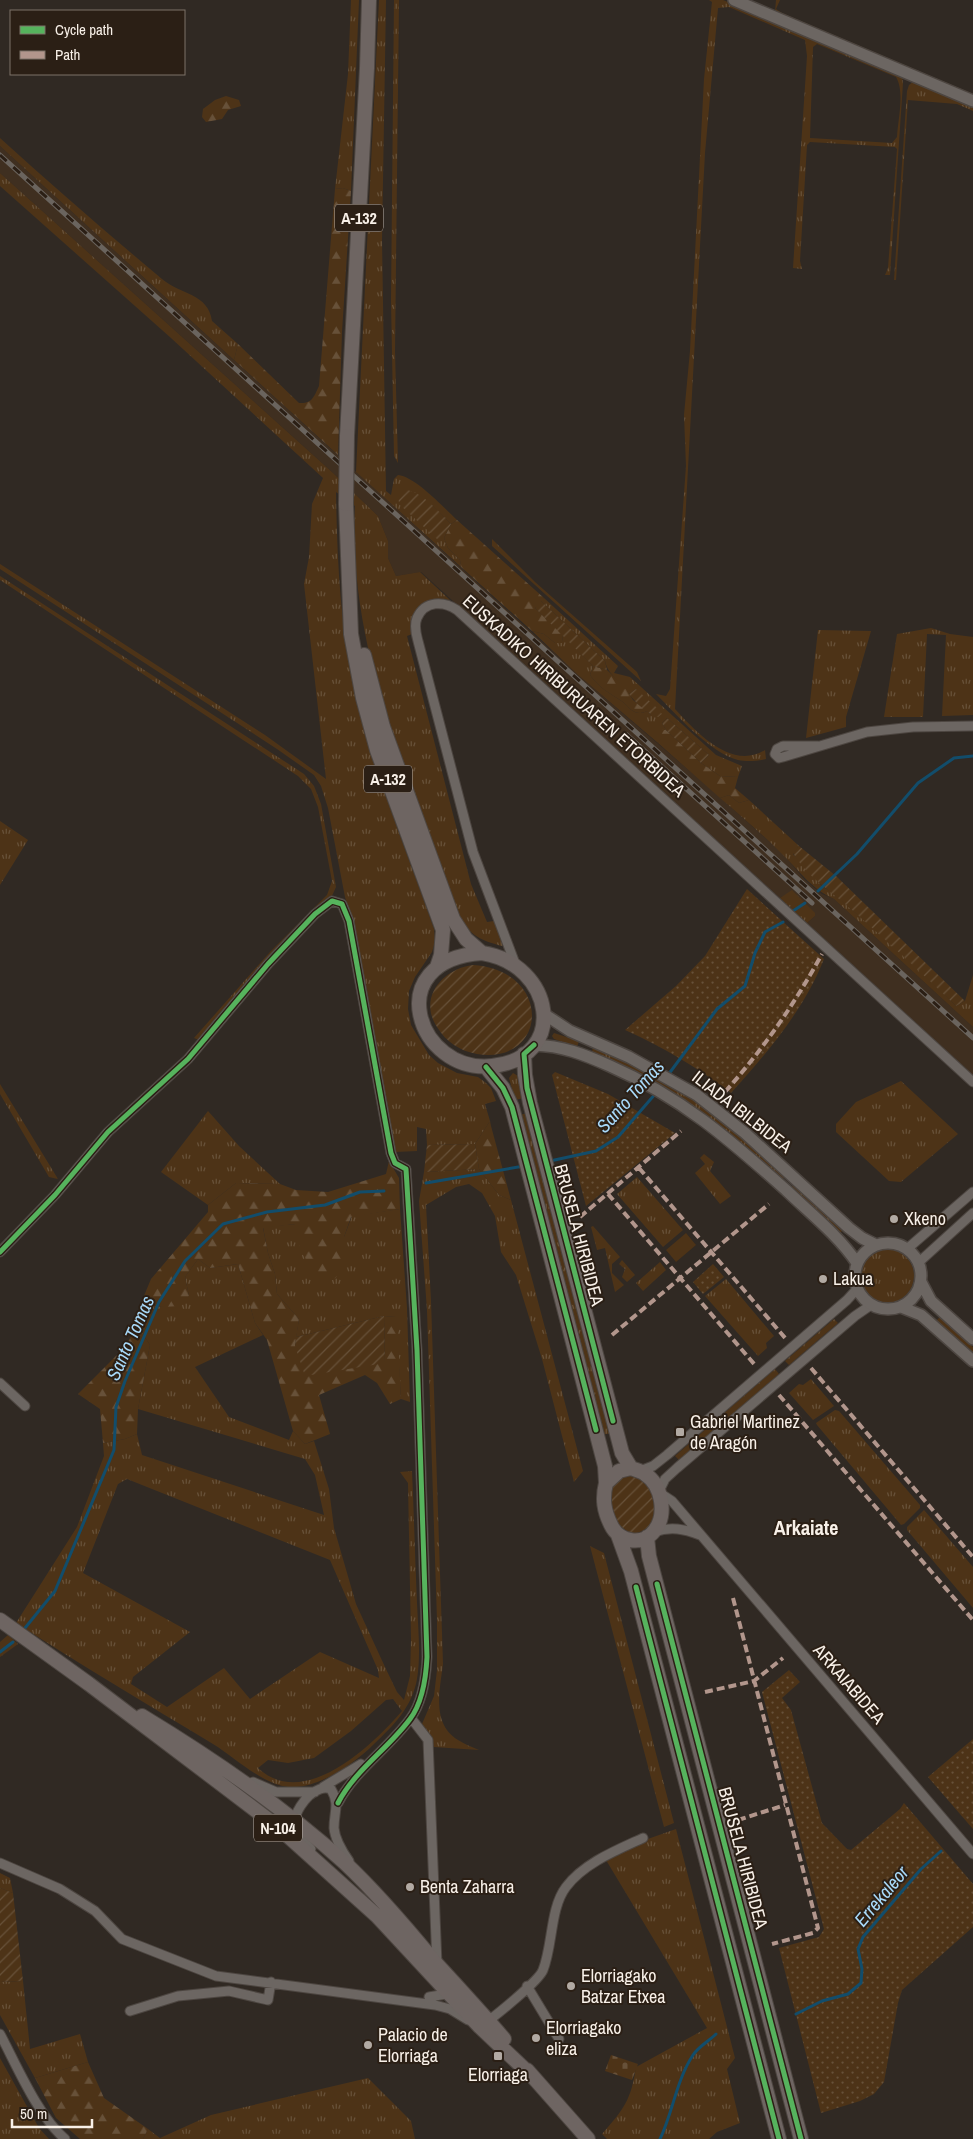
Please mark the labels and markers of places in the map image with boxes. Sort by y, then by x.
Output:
place label: Xkeno [904,1206,946,1231]
marker: Xkeno [888,1213,900,1225]
place label: Lakua [833,1266,873,1291]
marker: Lakua [817,1273,829,1285]
place label: Gabriel Martinez de Aragón [690,1409,800,1455]
marker: Gabriel Martinez de Aragón [674,1426,686,1438]
place label: Benta Zaharra [420,1874,514,1899]
marker: Benta Zaharra [404,1881,416,1893]
place label: Elorriagako Batzar Etxea [581,1963,666,2009]
marker: Elorriagako Batzar Etxea [565,1980,577,1992]
place label: Elorriagako eliza [546,2015,621,2061]
place label: Palacio de Elorriaga [378,2022,448,2068]
marker: Elorriagako eliza [530,2032,542,2044]
marker: Palacio de Elorriaga [362,2039,374,2051]
marker: Elorriaga [492,2050,504,2062]
place label: Elorriaga [468,2062,528,2087]

